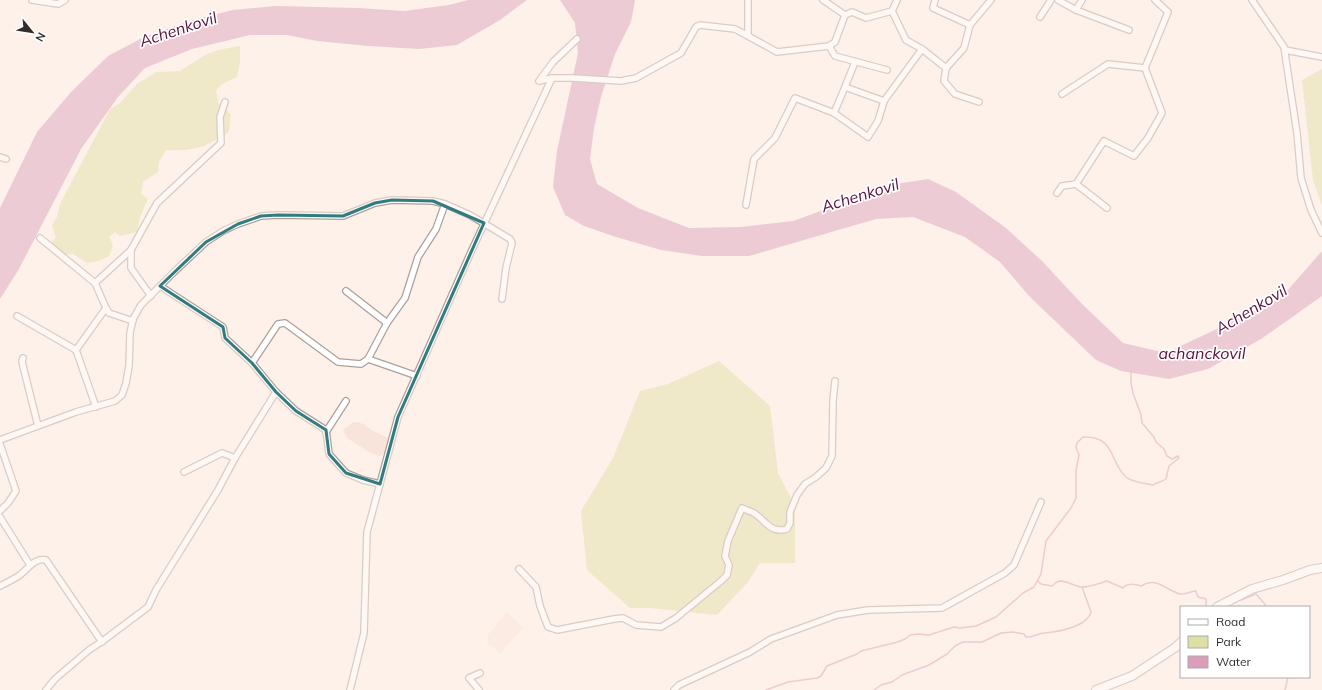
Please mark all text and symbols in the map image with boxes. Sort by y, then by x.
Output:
water label: Achenkovil [136,7,219,51]
north arrow [12,12,52,52]
text: N [33,30,49,44]
water label: Achenkovil [818,174,901,217]
water label: Achenkovil [1211,280,1291,339]
water label: achanckovil [1159,343,1246,363]
legend [1180,606,1310,678]
text: Road [1216,614,1245,629]
text: Park [1216,634,1242,649]
text: Water [1216,654,1252,669]

